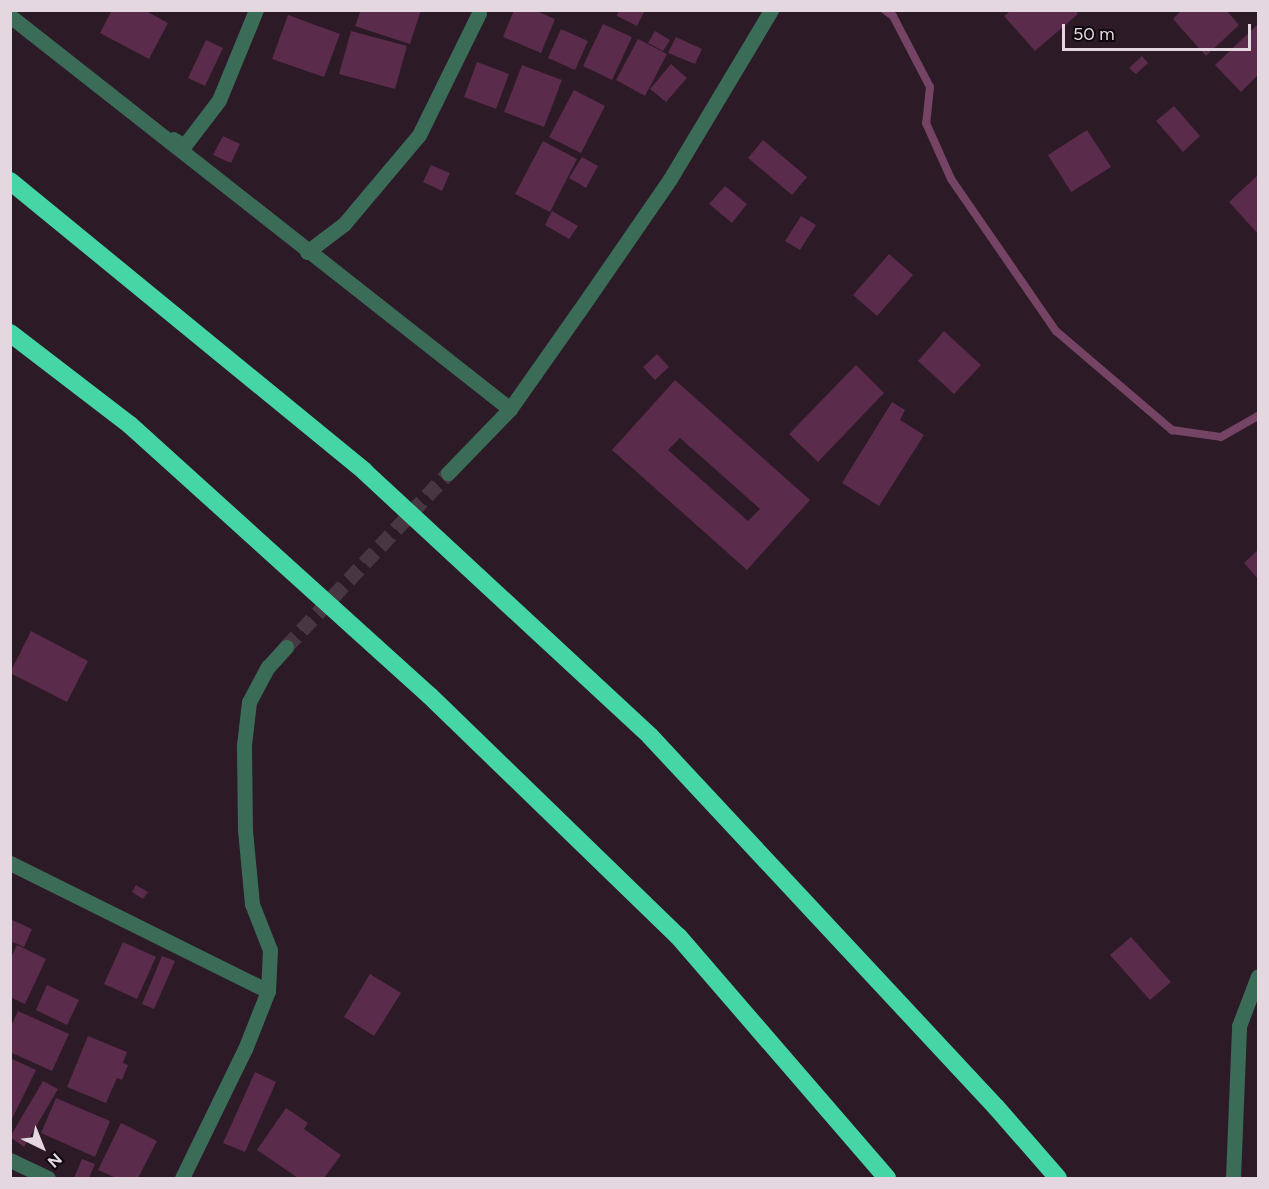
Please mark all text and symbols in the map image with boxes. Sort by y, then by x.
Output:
scale bar [1065,12,1254,50]
text: 50 m [1073,23,1115,45]
north arrow [12,1117,72,1177]
text: N [44,1149,66,1172]

